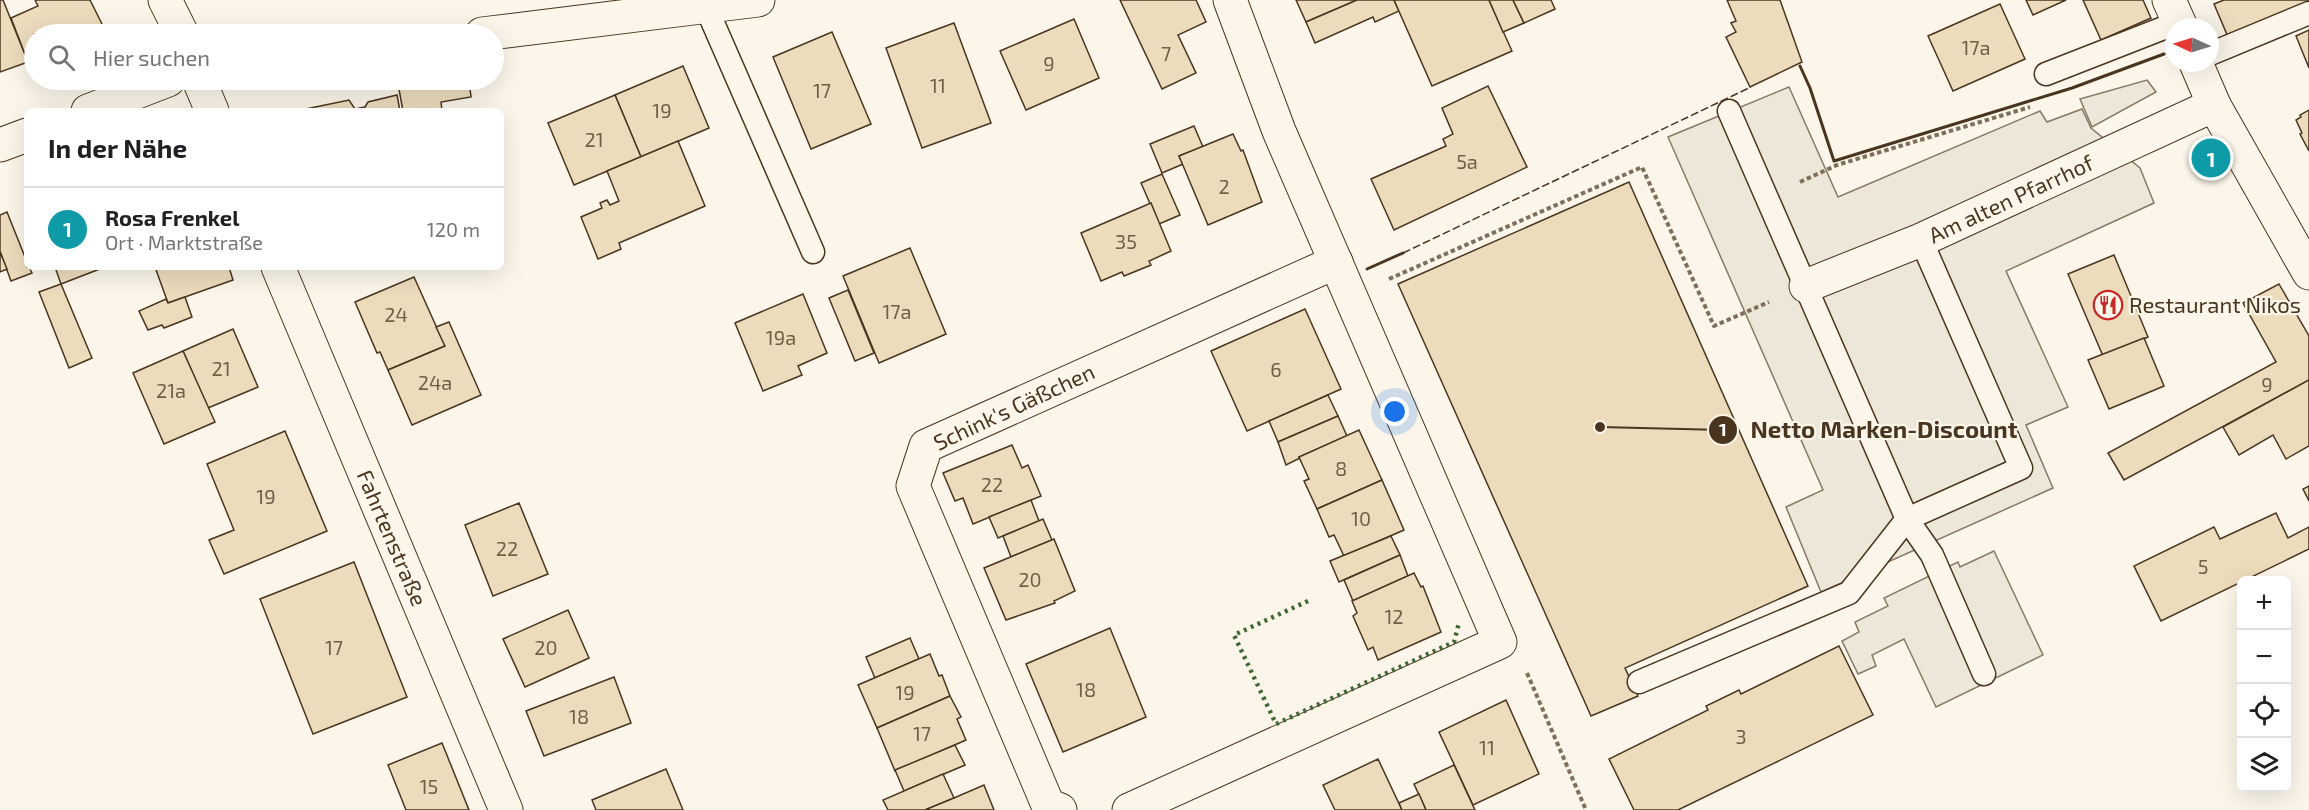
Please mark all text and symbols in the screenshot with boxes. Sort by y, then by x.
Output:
north arrow [2165,18,2219,72]
search box [24,24,504,90]
house number: 17a [1961,35,1991,59]
icon: search [45,41,78,74]
house number: 7 [1161,41,1171,65]
text: Hier suchen [93,44,210,70]
house number: 9 [1043,51,1055,75]
house number: 11 [930,73,946,97]
house number: 17 [813,78,831,102]
house number: 19 [652,98,672,122]
house number: 21 [584,127,604,151]
text: In der Nähe [48,132,187,163]
pin: 1 [2192,136,2230,180]
street label: Am alten Pfarrhof [1924,148,2098,248]
house number: 5a [1456,149,1478,173]
house number: 2 [1218,174,1230,198]
text: Rosa Frenkel [105,204,239,230]
text: 1 [63,217,72,241]
text: 120 m [427,217,480,241]
house number: 35 [1115,229,1137,253]
text: Ort · Marktstraße [105,230,263,254]
restaurant icon: Restaurant Nikos [2092,289,2124,321]
place label: Restaurant Nikos [2129,291,2301,317]
house number: 17a [882,299,912,323]
house number: 24 [384,302,408,326]
house number: 19a [766,325,796,349]
house number: 21 [211,356,231,380]
street label: Schink's Gäßchen [929,357,1098,455]
house number: 6 [1270,357,1282,381]
house number: 24a [418,370,452,394]
house number: 9 [2261,372,2273,396]
house number: 21a [156,378,186,402]
your location [1380,397,1409,426]
callout: Netto Marken-Discount [1708,409,2030,451]
text: Netto Marken-Discount [1750,414,2018,443]
text: 1 [1719,418,1727,440]
house number: 8 [1335,456,1347,480]
street label: Fahrtenstraße [353,466,433,609]
house number: 22 [981,472,1003,496]
house number: 19 [256,484,276,508]
house number: 10 [1351,506,1371,530]
house number: 22 [496,536,518,560]
house number: 5 [2198,554,2208,578]
house number: 20 [1018,567,1042,591]
map controls [2237,576,2291,792]
button: + [2237,576,2291,630]
house number: 12 [1384,604,1404,628]
button: − [2237,630,2291,684]
house number: 17 [325,635,343,659]
house number: 20 [534,635,558,659]
house number: 18 [1076,677,1096,701]
house number: 19 [895,680,915,704]
button: locate [2237,684,2291,738]
house number: 18 [569,704,589,728]
house number: 17 [913,721,931,745]
house number: 3 [1735,724,1747,748]
house number: 11 [1479,735,1495,759]
button: layers [2237,738,2291,792]
house number: 15 [420,774,438,798]

